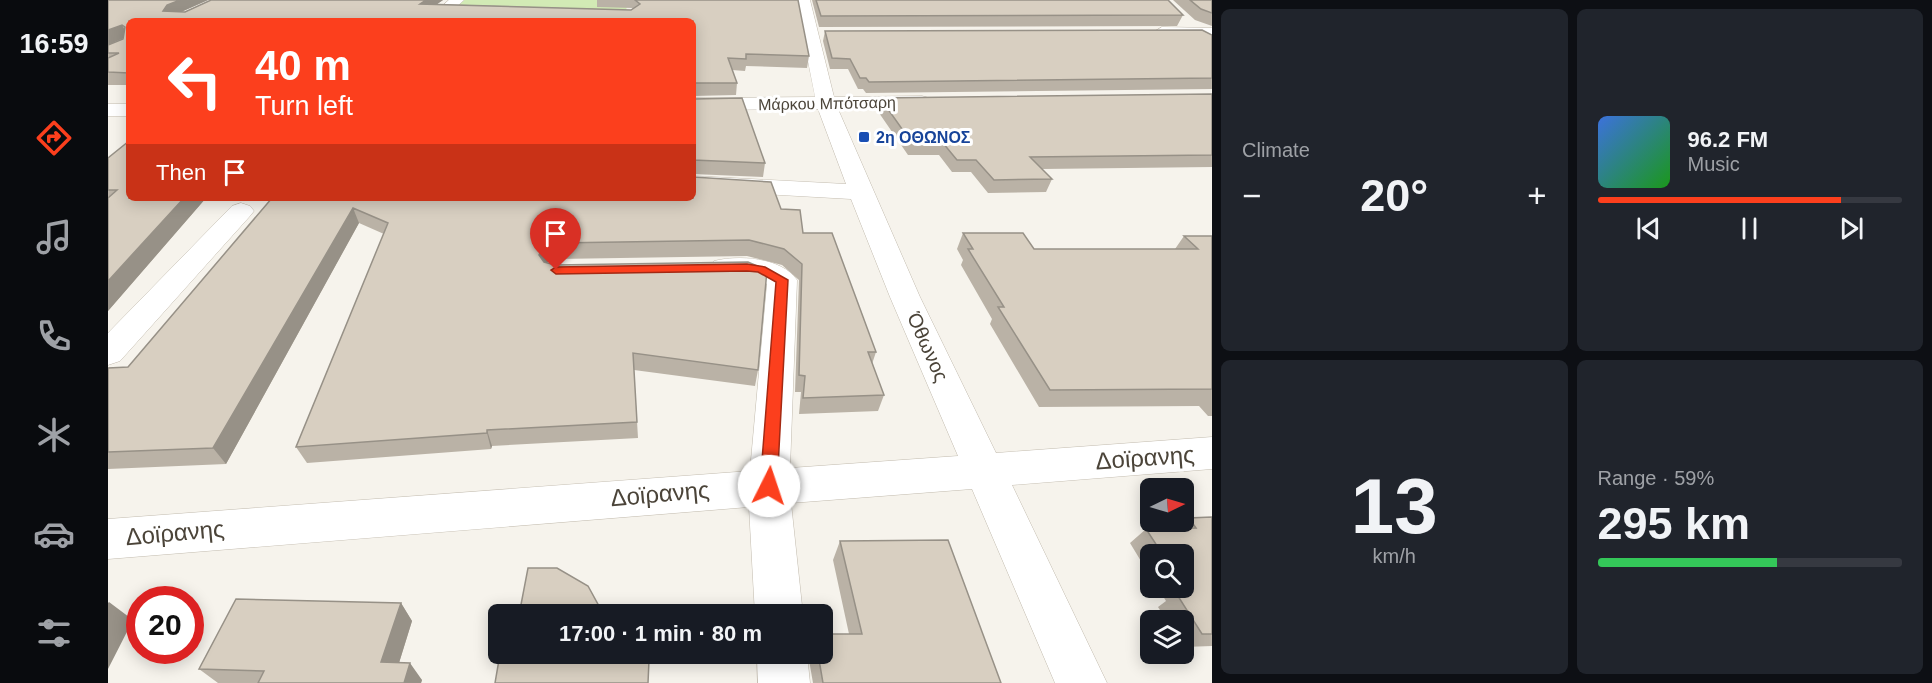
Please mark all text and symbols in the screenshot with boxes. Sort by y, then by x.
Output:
text: 16:59 [19,29,89,59]
icon: left [156,42,234,120]
text: 40 m [255,42,351,89]
text: Turn left [255,91,353,121]
street label: Μάρκου Μπότσαρη [758,94,896,113]
icon: directions [33,117,75,159]
text: 96.2 FM [1688,127,1768,152]
place label: 2η ΟΘΩΝΟΣ [876,129,971,146]
marker: 2η ΟΘΩΝΟΣ [857,130,871,144]
text: Climate [1242,139,1310,161]
text: Music [1688,153,1740,175]
icon: arrive [218,156,251,189]
text: Then [156,160,206,185]
text: 20° [1360,170,1428,221]
text: − [1242,177,1261,214]
text: + [1527,177,1547,214]
pin [530,208,581,270]
icon: previous [1632,212,1665,245]
icon: pause [1733,212,1766,245]
icon: next [1835,212,1868,245]
icon: music [33,216,75,258]
icon: arrive [539,217,572,250]
street label: Όθωνος [903,308,953,385]
icon: phone [33,315,75,357]
icon: climate [33,414,75,456]
street label: Δοϊρανης [1095,441,1195,474]
position arrow [737,454,801,518]
text: 13 [1351,462,1438,550]
text: Range · 59% [1598,467,1714,489]
street label: Δοϊρανης [609,476,711,511]
north arrow [1140,478,1194,532]
map controls [1140,478,1194,664]
text: 295 km [1598,498,1750,549]
icon: car [33,513,75,555]
street label: Δοϊρανης [124,515,226,550]
button: search [1140,544,1194,598]
text: km/h [1373,545,1416,567]
speed limit sign: 20 [126,586,204,664]
button: layers [1140,610,1194,664]
icon: filters [33,612,75,654]
text: 17:00 · 1 min · 80 m [559,621,762,646]

